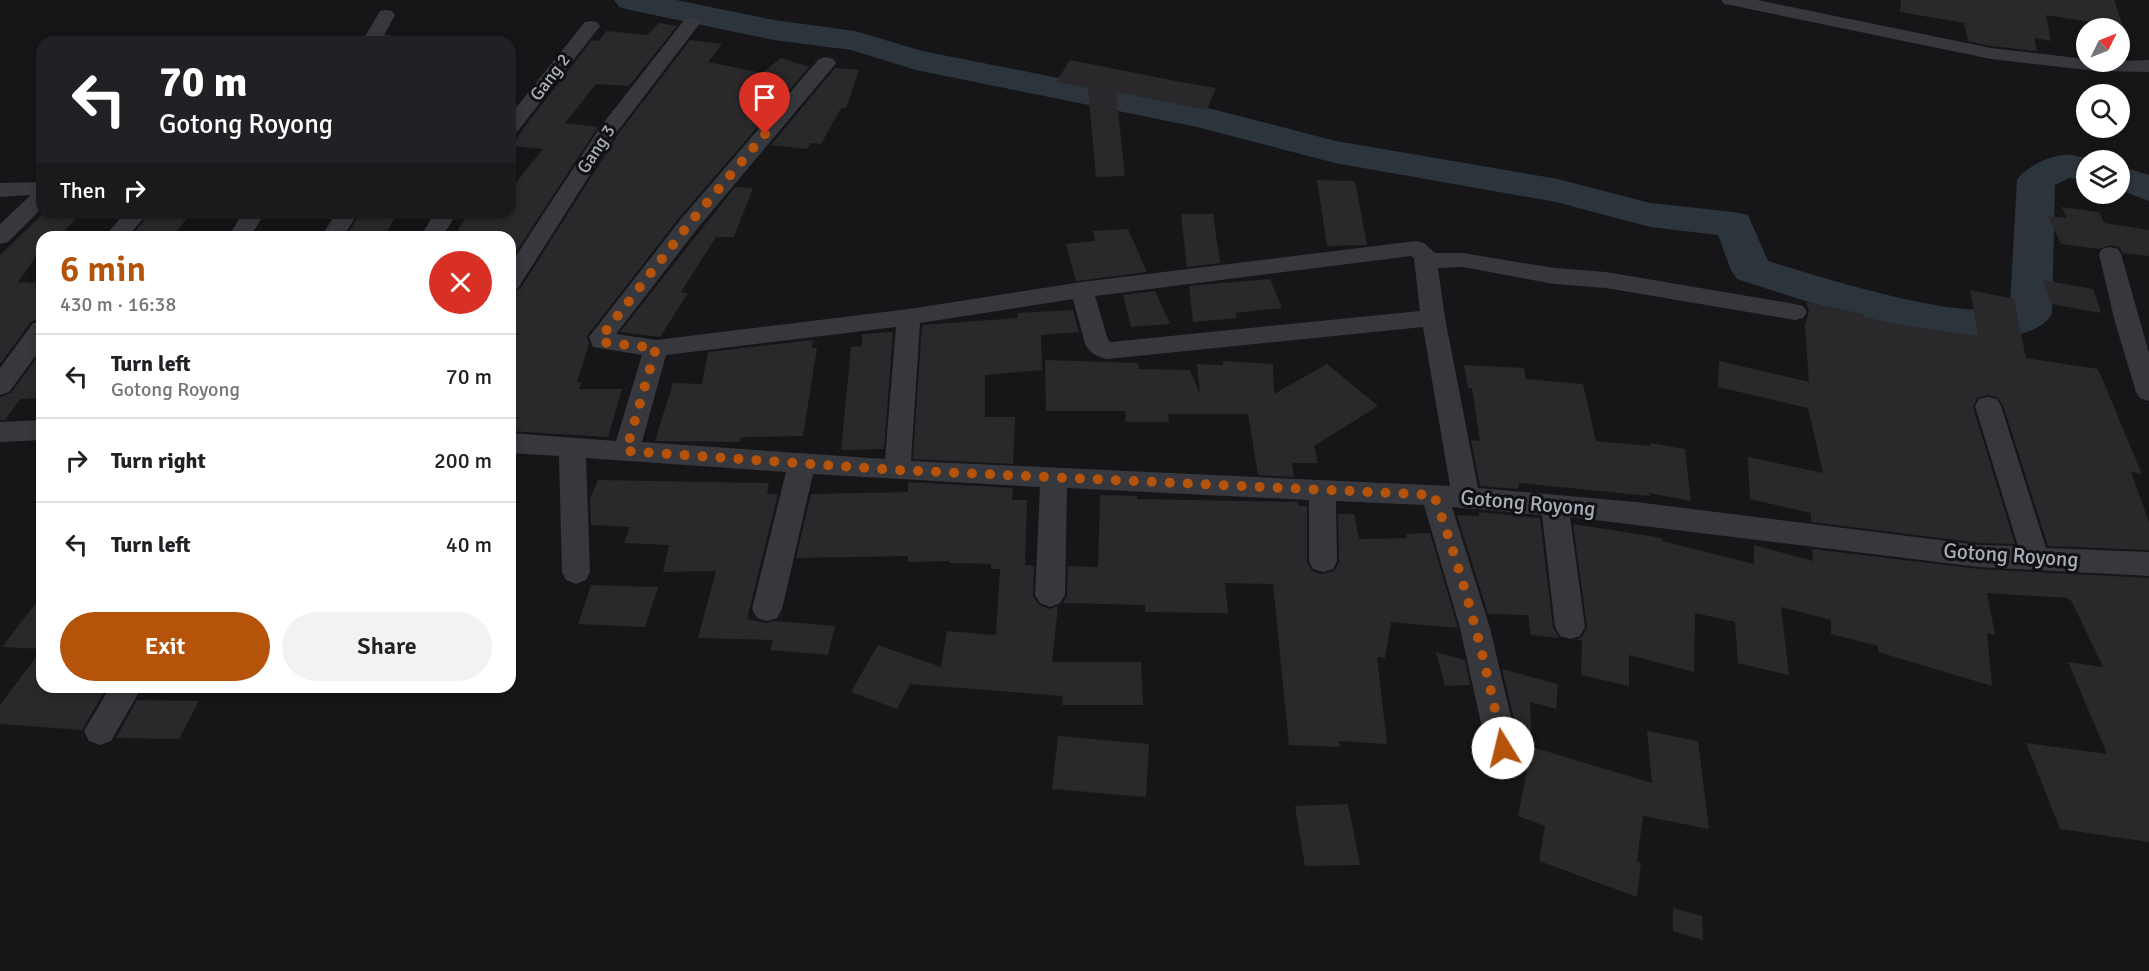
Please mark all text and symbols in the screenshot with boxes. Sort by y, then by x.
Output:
north arrow [2076,18,2130,72]
map controls [2076,18,2130,204]
street label: Gang 2 [525,49,575,105]
text: 70 m [159,57,248,108]
icon: left [60,60,138,138]
pin [739,72,790,134]
icon: arrive [748,81,781,114]
button: search [2076,84,2130,138]
text: Gotong Royong [159,108,333,141]
street label: Gang 3 [572,120,620,178]
button: layers [2076,150,2130,204]
icon: right [118,174,151,207]
text: Then [60,177,106,204]
text: 6 min [60,247,146,292]
button: close [429,251,492,314]
text: 430 m · 16:38 [60,292,176,317]
text: Turn left [111,350,191,377]
icon: left [60,360,93,393]
text: 70 m [446,363,492,390]
text: Gotong Royong [111,377,240,402]
icon: right [60,444,93,477]
text: Turn right [111,447,206,474]
text: 200 m [434,447,492,474]
street label: Gotong Royong [1459,484,1597,522]
icon: left [60,528,93,561]
text: Turn left [111,531,191,558]
text: 40 m [446,531,492,558]
street label: Gotong Royong [1943,537,2079,573]
button: Exit [60,612,270,681]
button: Share [282,612,492,681]
position arrow [1471,716,1535,780]

